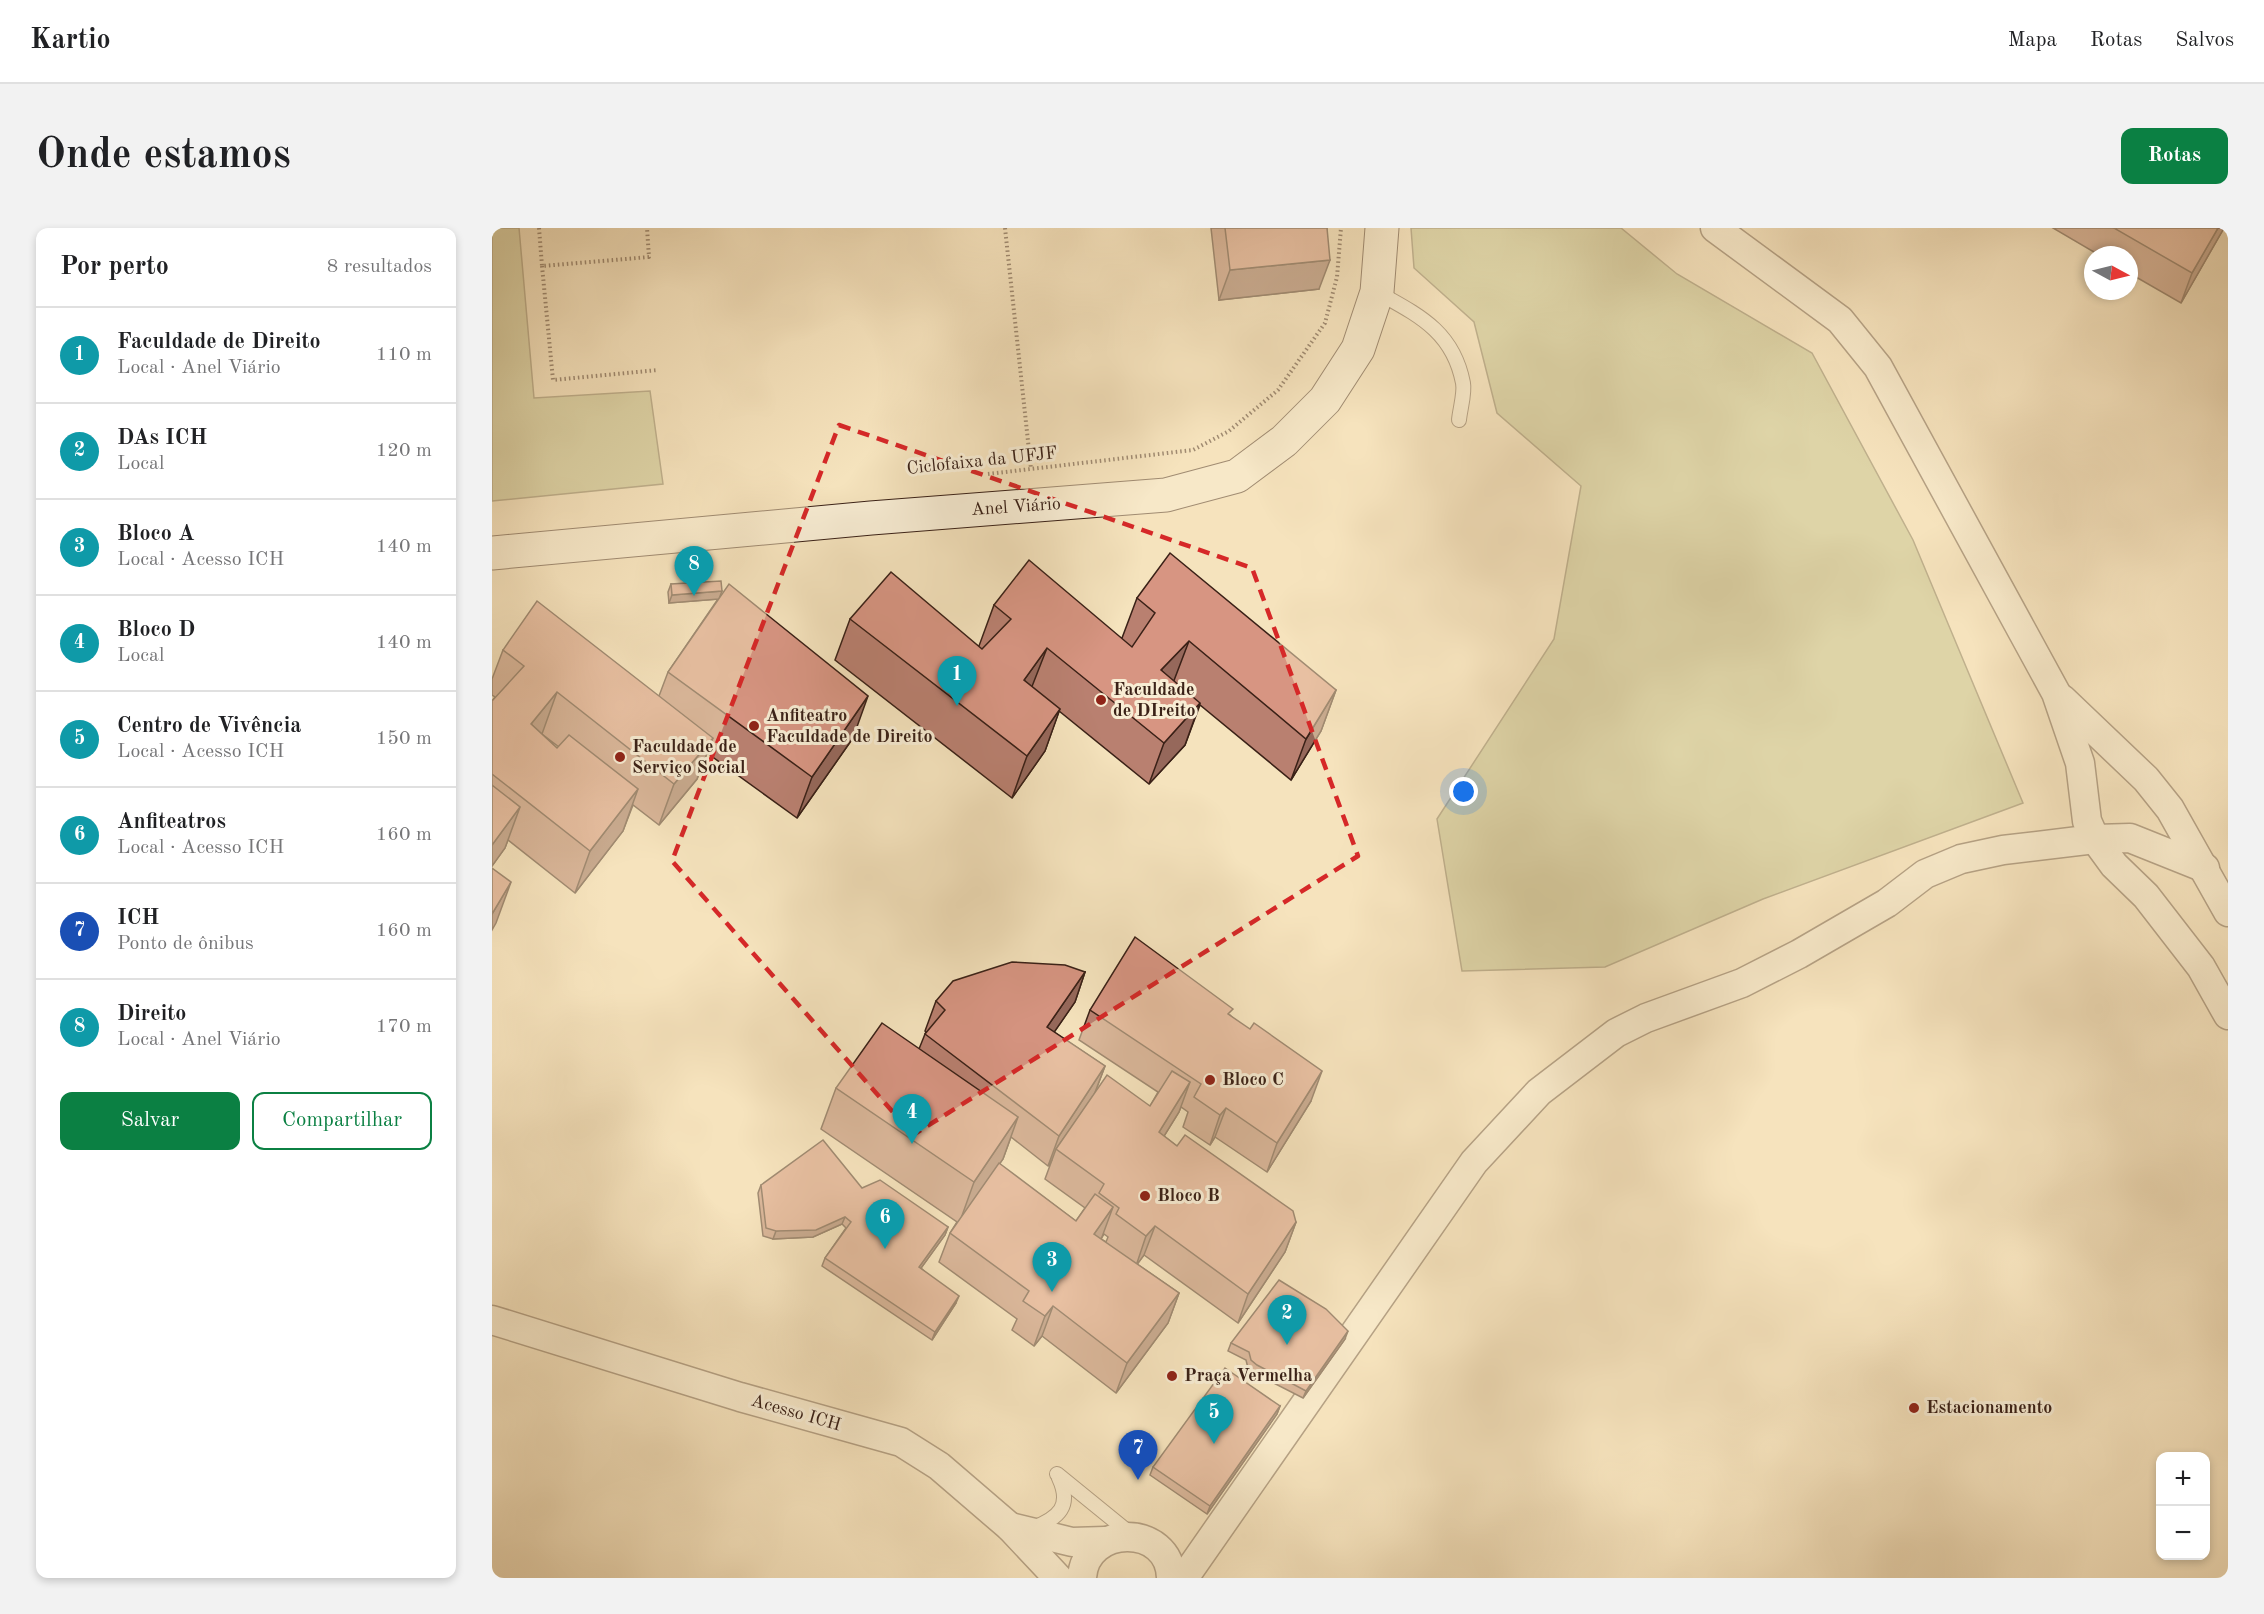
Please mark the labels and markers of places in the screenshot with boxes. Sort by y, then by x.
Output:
pin: 8 [674,546,714,596]
pin: 1 [938,656,976,706]
place label: Faculdade de DIreito [1113,681,1196,720]
marker: Faculdade de DIreito [1094,693,1108,707]
place label: Anfiteatro Faculdade de Direito [766,707,933,746]
marker: Anfiteatro Faculdade de Direito [747,719,761,733]
place label: Faculdade de Serviço Social [632,738,746,777]
marker: Faculdade de Serviço Social [613,750,627,764]
place label: Bloco C [1222,1071,1284,1089]
marker: Bloco C [1203,1073,1217,1087]
pin: 4 [892,1094,932,1144]
place label: Bloco B [1157,1187,1220,1205]
marker: Bloco B [1138,1189,1152,1203]
pin: 6 [866,1200,904,1249]
pin: 3 [1032,1242,1072,1292]
pin: 2 [1268,1296,1306,1345]
place label: Praça Vermelha [1184,1367,1312,1385]
marker: Praça Vermelha [1165,1369,1179,1383]
pin: 5 [1194,1394,1234,1444]
place label: Estacionamento [1926,1399,2052,1417]
marker: Estacionamento [1907,1401,1921,1415]
pin: 7 [1118,1430,1158,1480]

